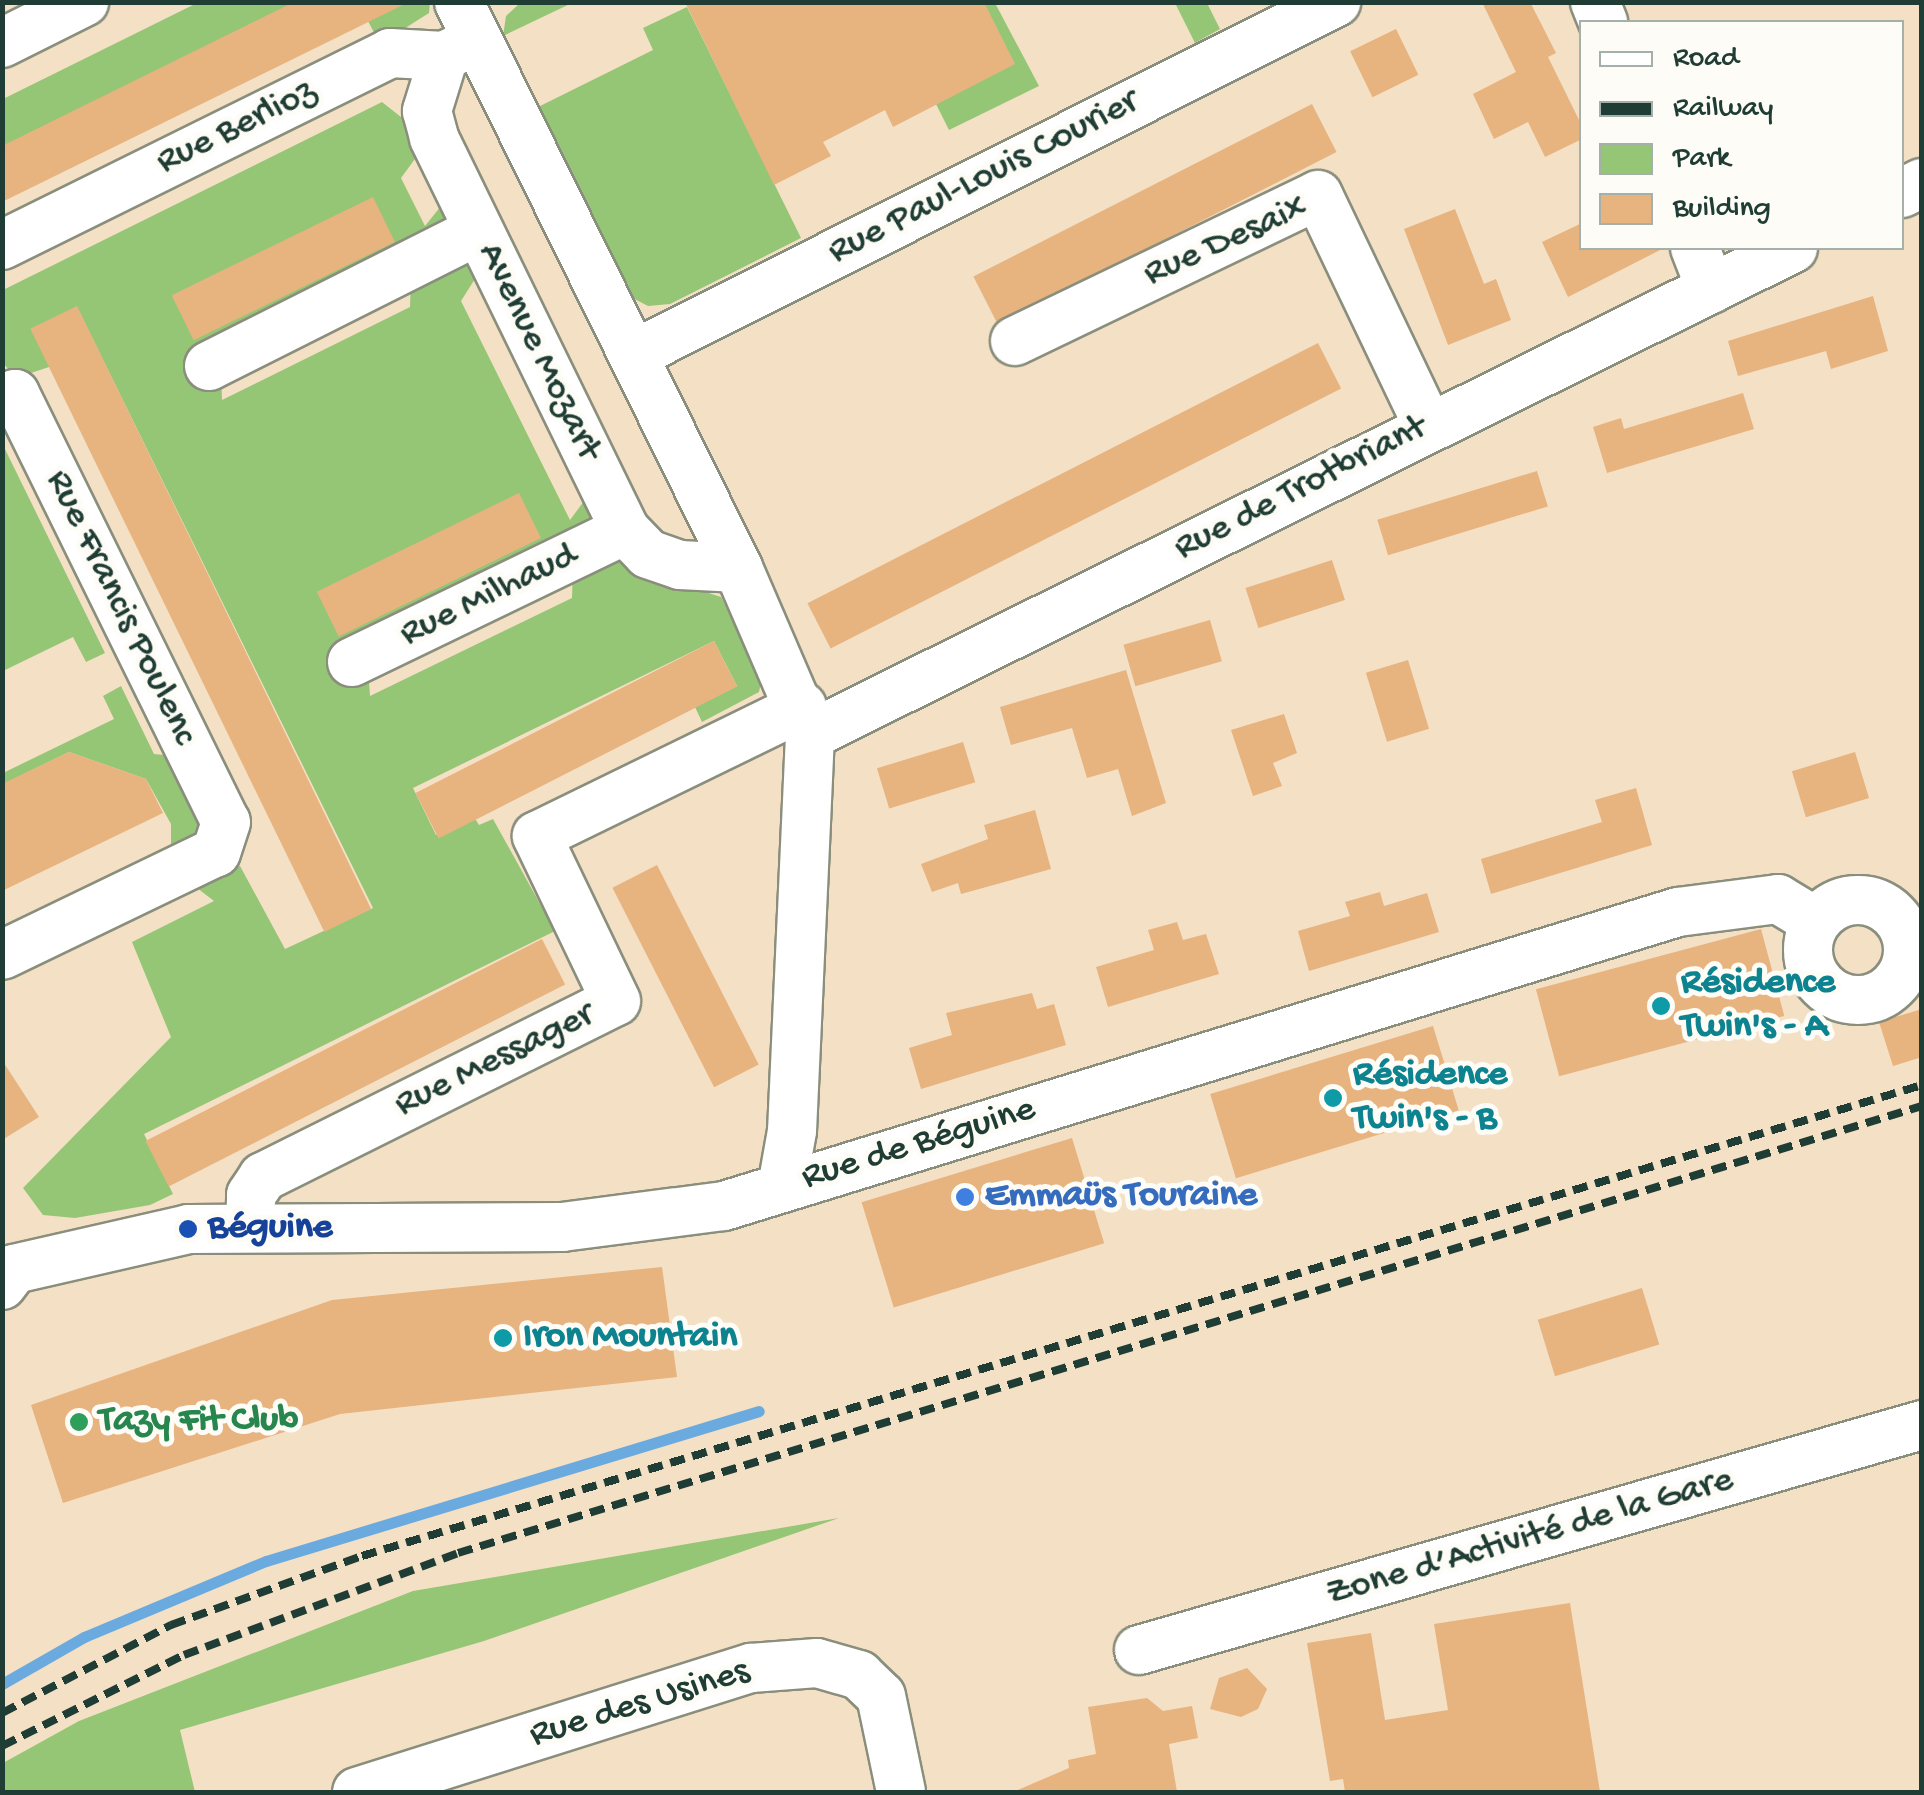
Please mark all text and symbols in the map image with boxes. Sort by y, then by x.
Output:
legend [1579,20,1904,250]
text: Road [1673,42,1739,77]
street label: Rue Berlioz [150,70,324,186]
street label: Rue Paul-Louis Courier [821,80,1147,276]
text: Railway [1673,92,1773,127]
text: Park [1673,142,1730,177]
street label: Rue Desaix [1137,186,1315,298]
text: Building [1673,192,1771,227]
street label: Avenue Mozart [466,236,610,468]
street label: Rue de Trotbriant [1167,406,1435,572]
street label: Rue Francis Poulenc [34,463,206,753]
street label: Rue Milhaud [393,534,585,658]
place label: Résidence Twin's - A [1681,961,1835,1050]
street label: Rue Messager [388,993,602,1129]
marker: Résidence Twin's - A [1650,995,1672,1017]
place label: Résidence Twin's - B [1353,1053,1507,1142]
marker: Résidence Twin's - B [1322,1087,1344,1109]
street label: Rue de Béguine [797,1088,1041,1202]
place label: Emmaüs Touraine [985,1174,1257,1220]
marker: Emmaüs Touraine [954,1186,976,1208]
place label: Béguine [208,1206,332,1252]
marker: Béguine [177,1218,199,1240]
place label: Iron Mountain [523,1315,737,1361]
marker: Iron Mountain [492,1327,514,1349]
place label: Tazy Fit Club [99,1399,298,1445]
marker: Tazy Fit Club [68,1411,90,1433]
street label: Zone d’Activité de la Gare [1321,1458,1739,1618]
street label: Rue des Usines [525,1650,755,1760]

